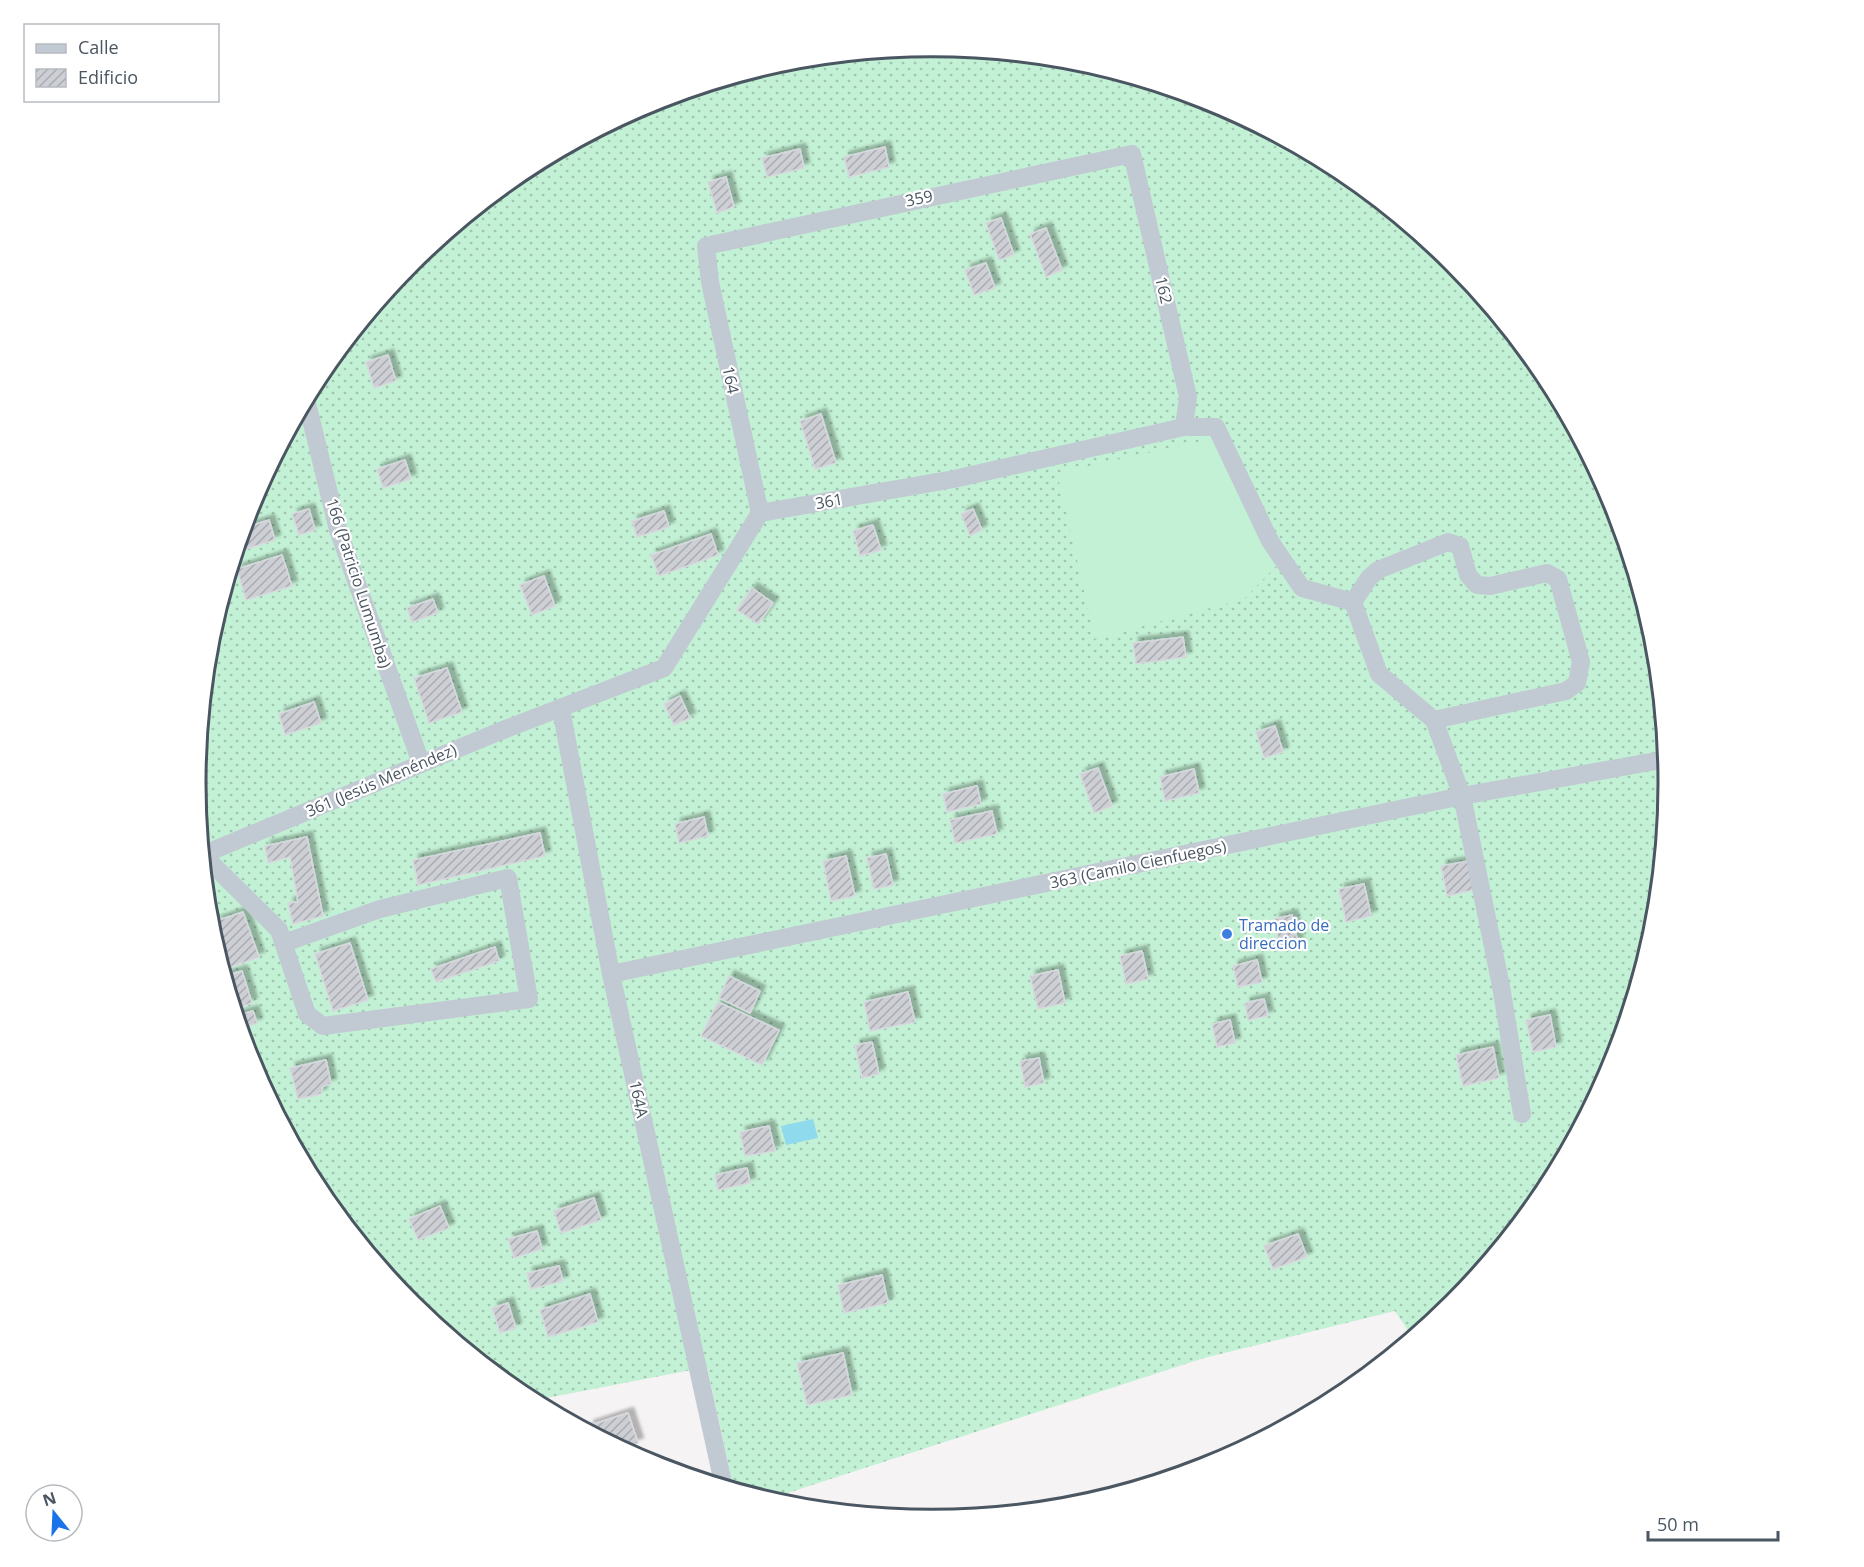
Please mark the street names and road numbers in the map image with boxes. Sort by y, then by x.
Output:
street label: 359 [903,184,935,212]
street label: 162 [1150,274,1178,306]
street label: 164 [717,364,745,396]
street label: 361 [814,488,844,514]
street label: 166 (Patricio Lumumba) [321,495,397,671]
street label: 361 (Jesús Menéndez) [302,738,460,822]
street label: 363 (Camilo Cienfuegos) [1048,835,1228,893]
street label: 164A [624,1078,654,1121]

